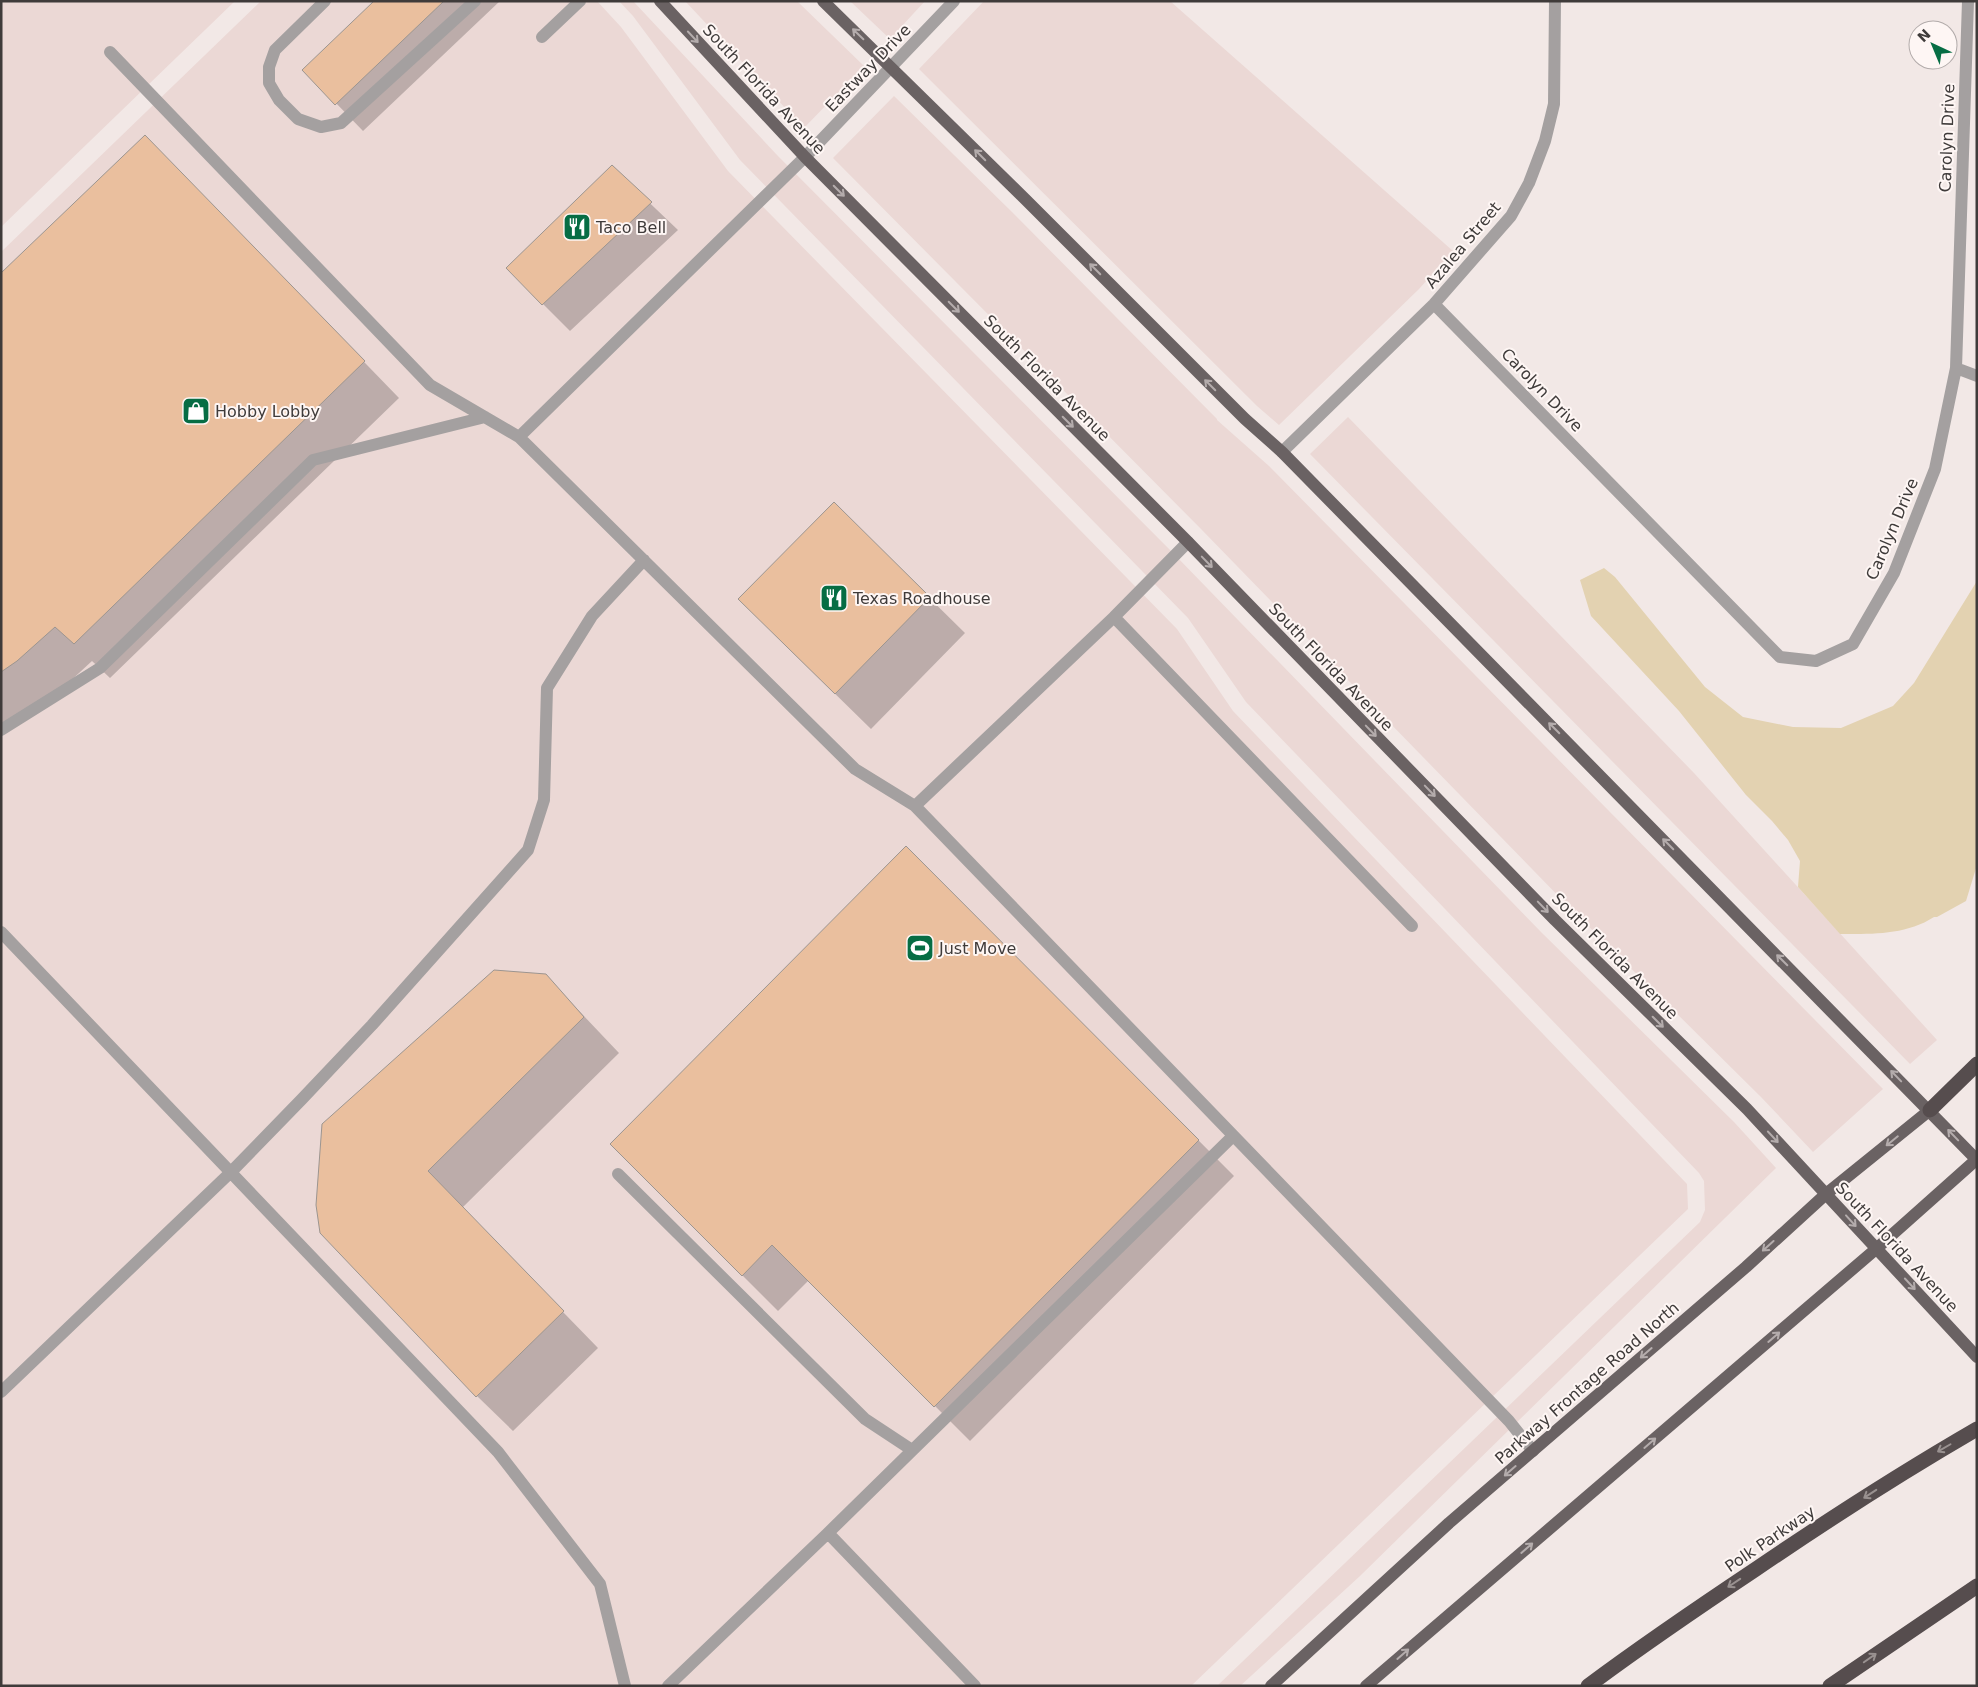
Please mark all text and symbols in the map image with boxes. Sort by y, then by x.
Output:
street label: South Florida Avenue [699,20,829,158]
street label: Eastway Drive [821,20,915,116]
north arrow [1908,20,1958,70]
text: N [1914,26,1934,45]
one-way arrow [852,29,864,41]
one-way arrow [687,31,699,43]
street label: Carolyn Drive [1936,83,1958,193]
one-way arrow [974,149,987,161]
one-way arrow [833,185,845,198]
street label: Azalea Street [1421,198,1505,292]
restaurant icon: Taco Bell [562,212,592,242]
place label: Taco Bell [595,218,666,237]
one-way arrow [1090,264,1102,276]
one-way arrow [948,300,960,313]
street label: South Florida Avenue [980,311,1114,445]
street label: Carolyn Drive [1497,344,1587,436]
one-way arrow [1204,378,1216,391]
shop icon: Hobby Lobby [181,396,211,426]
place label: Hobby Lobby [215,402,320,421]
one-way arrow [1062,416,1075,428]
street label: Carolyn Drive [1862,475,1922,583]
one-way arrow [1201,556,1214,568]
restaurant icon: Texas Roadhouse [819,583,849,613]
place label: Texas Roadhouse [852,589,991,608]
street label: South Florida Avenue [1265,599,1397,735]
one-way arrow [1548,722,1560,734]
one-way arrow [1365,725,1378,737]
one-way arrow [1424,785,1436,797]
one-way arrow [1662,838,1674,850]
street label: South Florida Avenue [1548,889,1682,1023]
one-way arrow [1537,901,1549,914]
sports icon: Just Move [905,933,935,963]
place label: Just Move [938,939,1016,958]
one-way arrow [1776,953,1788,966]
one-way arrow [1652,1016,1665,1028]
one-way arrow [1890,1069,1902,1082]
one-way arrow [1947,1129,1959,1141]
one-way arrow [1767,1131,1779,1143]
one-way arrow [1886,1135,1899,1146]
street label: South Florida Avenue [1832,1178,1962,1316]
one-way arrow [1845,1215,1857,1228]
one-way arrow [1762,1240,1775,1252]
one-way arrow [1904,1278,1915,1291]
street label: Parkway Frontage Road North [1491,1298,1683,1468]
one-way arrow [1767,1331,1780,1343]
one-way arrow [1640,1348,1653,1359]
one-way arrow [1643,1437,1656,1448]
one-way arrow [1937,1444,1951,1454]
one-way arrow [1503,1465,1516,1477]
one-way arrow [1863,1489,1877,1499]
street label: Polk Parkway [1721,1502,1819,1576]
one-way arrow [1520,1543,1533,1554]
one-way arrow [1728,1578,1742,1588]
one-way arrow [1397,1648,1410,1660]
one-way arrow [1863,1653,1877,1663]

